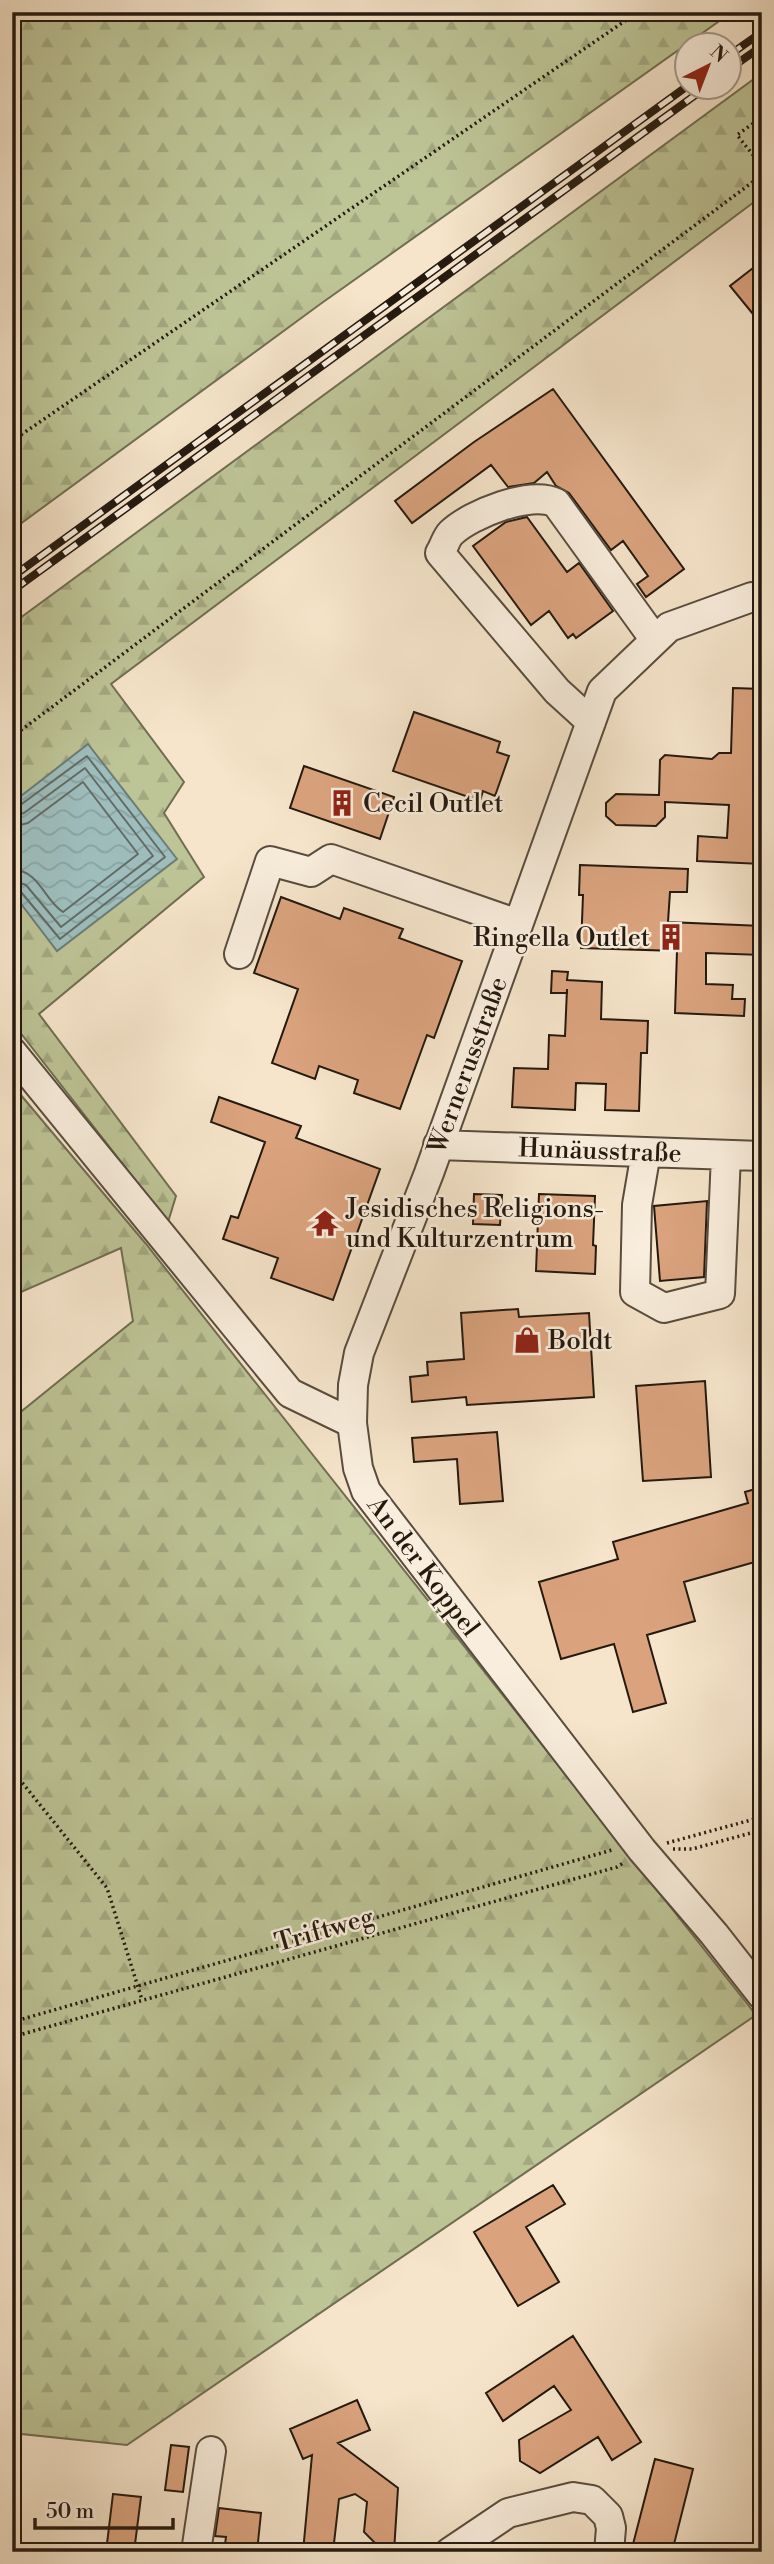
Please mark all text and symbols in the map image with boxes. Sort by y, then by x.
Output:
north arrow [672,32,742,102]
text: N [705,40,732,68]
building icon: Cecil Outlet [327,788,357,818]
place label: Cecil Outlet [363,788,503,820]
place label: Ringella Outlet [473,922,650,954]
building icon: Ringella Outlet [656,922,686,952]
street label: Wernerusstraße [421,972,515,1159]
street label: Hunäusstraße [518,1132,682,1170]
place label: Jesidisches Religions- und Kulturzentrum [345,1193,604,1255]
temple icon: Jesidisches Religions- und Kulturzentrum [310,1208,340,1238]
shop icon: Boldt [512,1325,542,1355]
place label: Boldt [547,1325,613,1357]
street label: An der Koppel [359,1489,487,1643]
street label: Triftweg [271,1900,378,1959]
scale bar [35,2487,173,2531]
text: 50 m [46,2499,94,2525]

